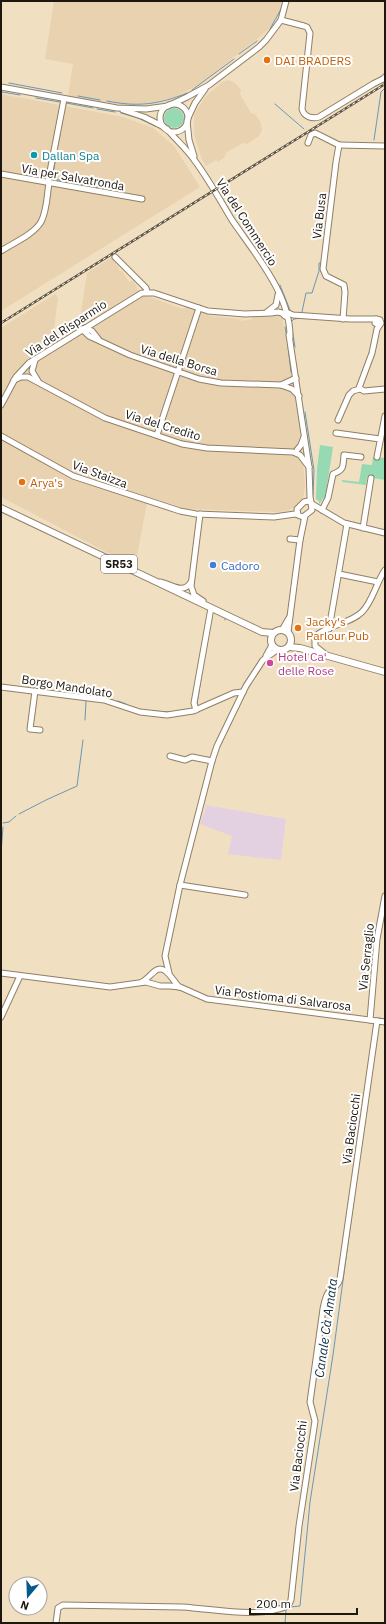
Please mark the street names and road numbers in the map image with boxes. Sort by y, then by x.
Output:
street label: Via per Salvatronda [20,161,126,194]
street label: Via del Commercio [213,176,281,269]
street label: Via Busa [309,191,329,240]
street label: Via del Risparmio [23,296,110,360]
street label: Via della Borsa [139,341,220,379]
street label: Via del Credito [123,406,203,444]
street label: Via Staizza [70,457,130,491]
road number: SR53 [101,555,137,573]
street label: Borgo Mandolato [21,671,114,701]
street label: Via Serraglio [355,922,377,991]
street label: Via Postioma di Salvarosa [214,982,353,1014]
street label: Via Baciocchi [339,1093,363,1165]
street label: Via Baciocchi [286,1420,310,1492]

